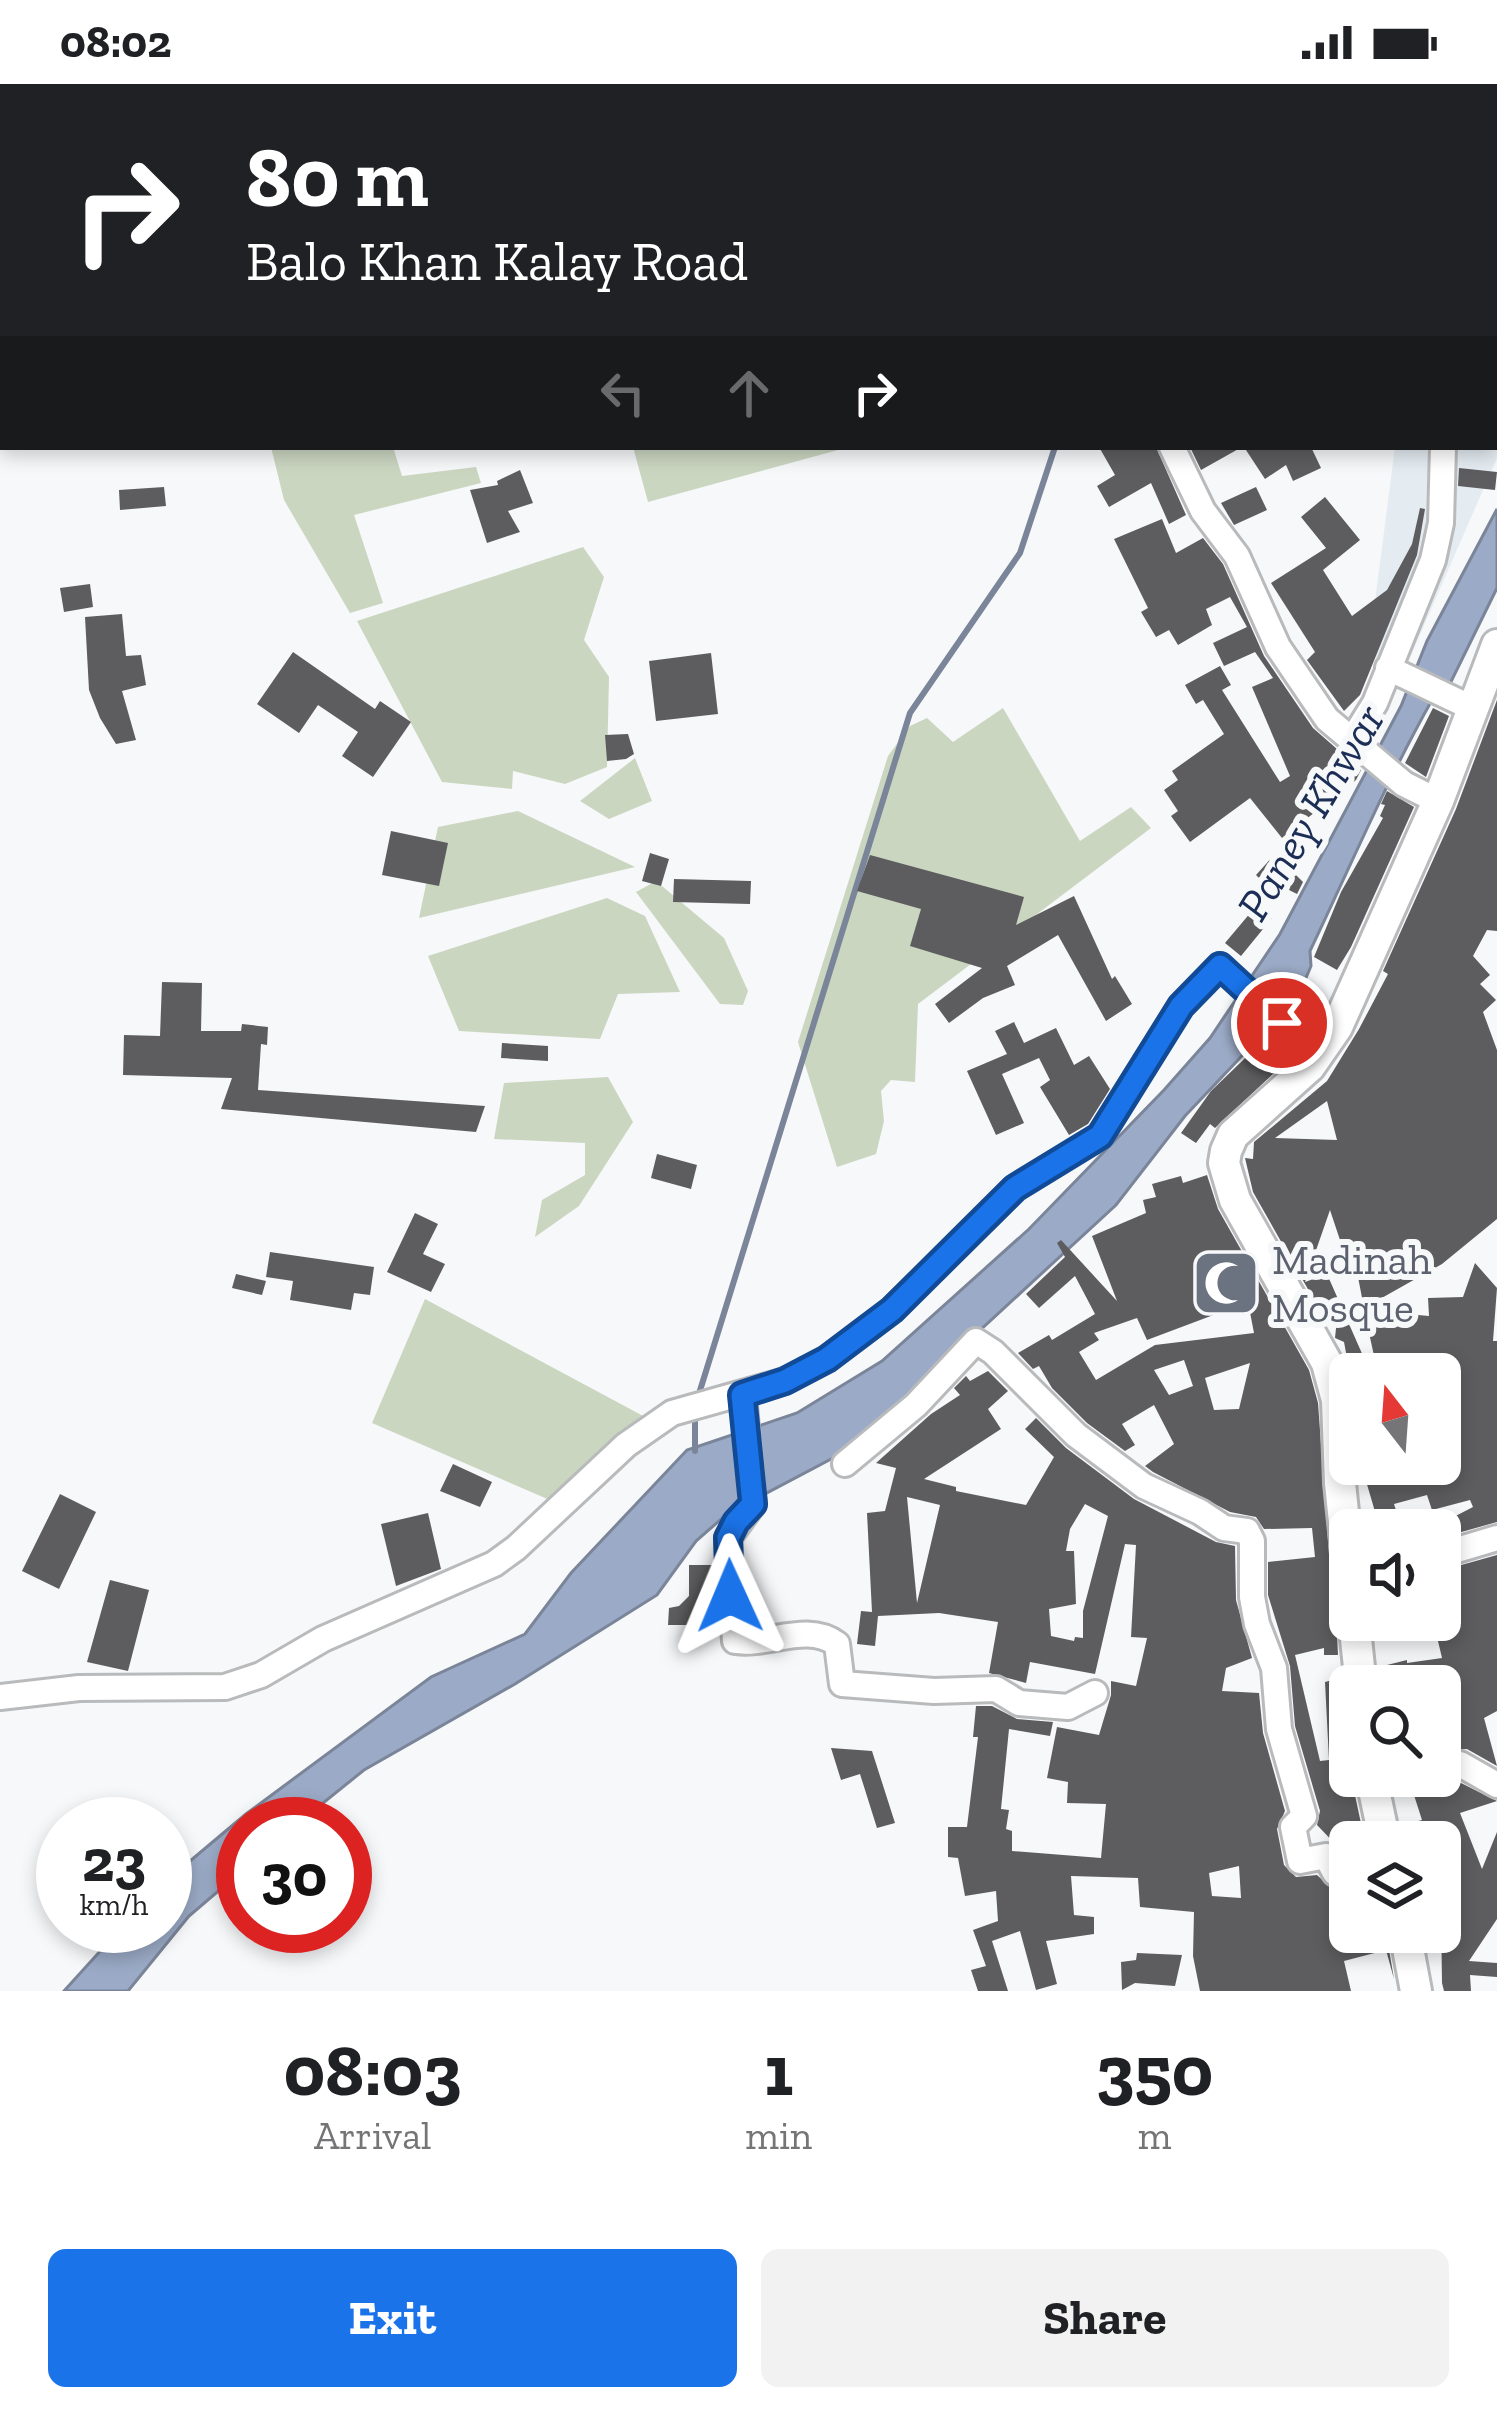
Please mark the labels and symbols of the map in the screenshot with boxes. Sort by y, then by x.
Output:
water label: Paney Khwar [1226,695,1396,930]
pin [1231,972,1333,1074]
place label: Madinah Mosque [1272,1234,1432,1333]
mosque icon: Madinah Mosque [1191,1248,1261,1318]
north arrow [1329,1353,1461,1485]
position arrow [667,1533,793,1659]
speed limit sign: 30 [216,1797,372,1953]

